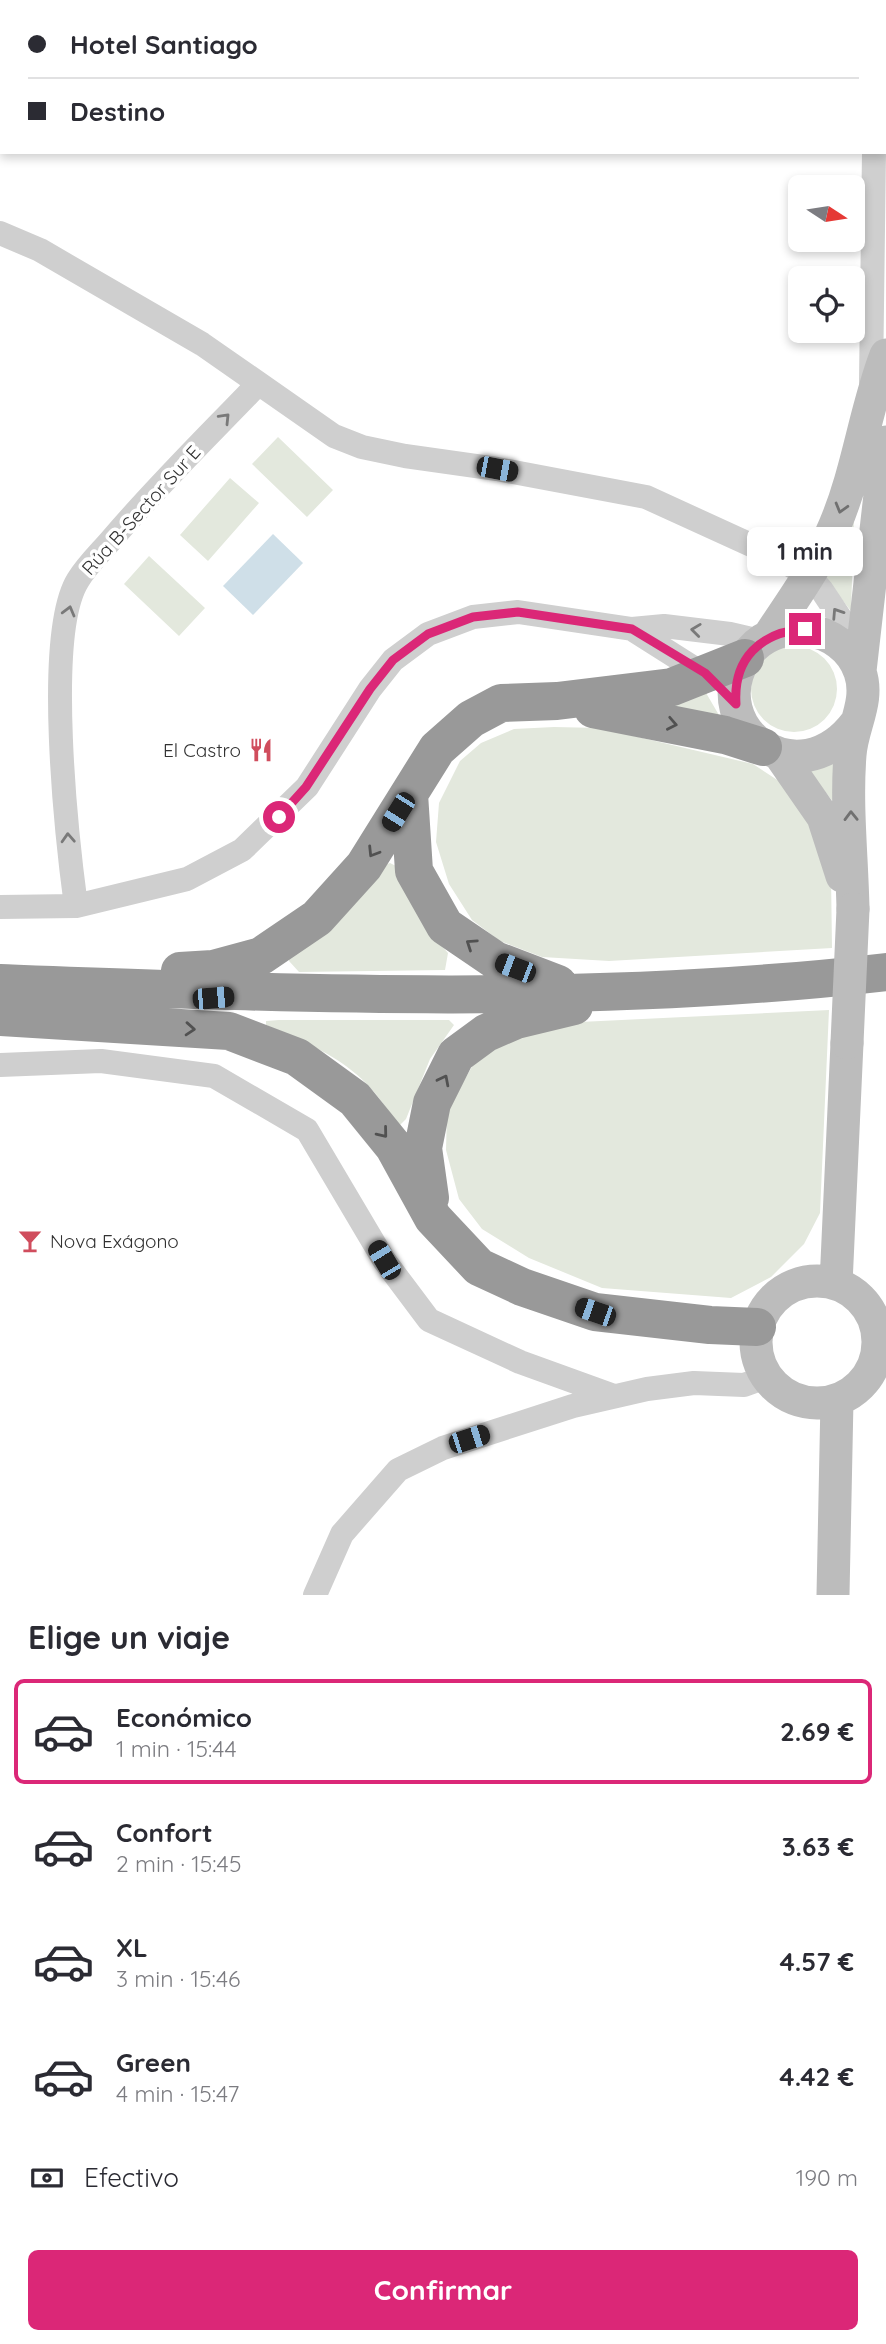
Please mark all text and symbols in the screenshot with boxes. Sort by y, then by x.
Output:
text: Hotel Santiago [70,28,258,61]
text: Destino [70,95,165,128]
north arrow [788,175,864,252]
map controls [788,175,865,343]
button: locate [788,266,865,343]
one-way arrow [217,413,230,426]
street label: Rúa B-Sector Sur E [76,440,206,580]
car [475,455,520,483]
one-way arrow [834,502,849,514]
callout: 1 min [747,528,863,576]
text: 1 min [777,537,833,566]
one-way arrow [61,606,75,618]
one-way arrow [832,608,845,621]
route end [789,613,821,645]
one-way arrow [691,622,702,637]
one-way arrow [666,716,678,731]
restaurant icon: El Castro [247,736,275,764]
place label: El Castro [163,738,241,762]
car [378,789,419,835]
route start [263,801,295,833]
one-way arrow [843,811,859,821]
one-way arrow [60,832,75,843]
one-way arrow [368,845,381,858]
one-way arrow [466,940,479,952]
car [492,951,539,985]
car [192,986,235,1010]
one-way arrow [185,1021,196,1036]
one-way arrow [435,1075,449,1087]
one-way arrow [375,1126,388,1138]
bar icon: Nova Exágono [16,1227,44,1255]
place label: Nova Exágono [50,1229,179,1253]
car [365,1237,404,1283]
car [572,1295,619,1329]
car [446,1423,493,1455]
text: Elige un viaje [28,1617,230,1657]
icon: car [32,1700,95,1763]
text: Económico [116,1701,252,1734]
text: 2.69 € [780,1715,854,1748]
text: 1 min · 15:44 [116,1734,237,1763]
icon: car [32,1815,95,1878]
text: Confort [116,1816,213,1849]
text: 3.63 € [782,1830,854,1863]
text: 2 min · 15:45 [116,1849,241,1878]
icon: car [32,1930,95,1993]
text: XL [116,1931,148,1964]
text: 4.57 € [779,1945,854,1978]
text: 3 min · 15:46 [116,1964,240,1993]
icon: car [32,2045,95,2108]
text: Green [116,2046,191,2079]
text: 4.42 € [779,2060,854,2093]
text: 4 min · 15:47 [116,2079,239,2108]
icon: cash [28,2159,66,2197]
text: Efectivo [84,2161,179,2194]
text: 190 m [796,2163,858,2192]
button: Confirmar [28,2250,858,2330]

